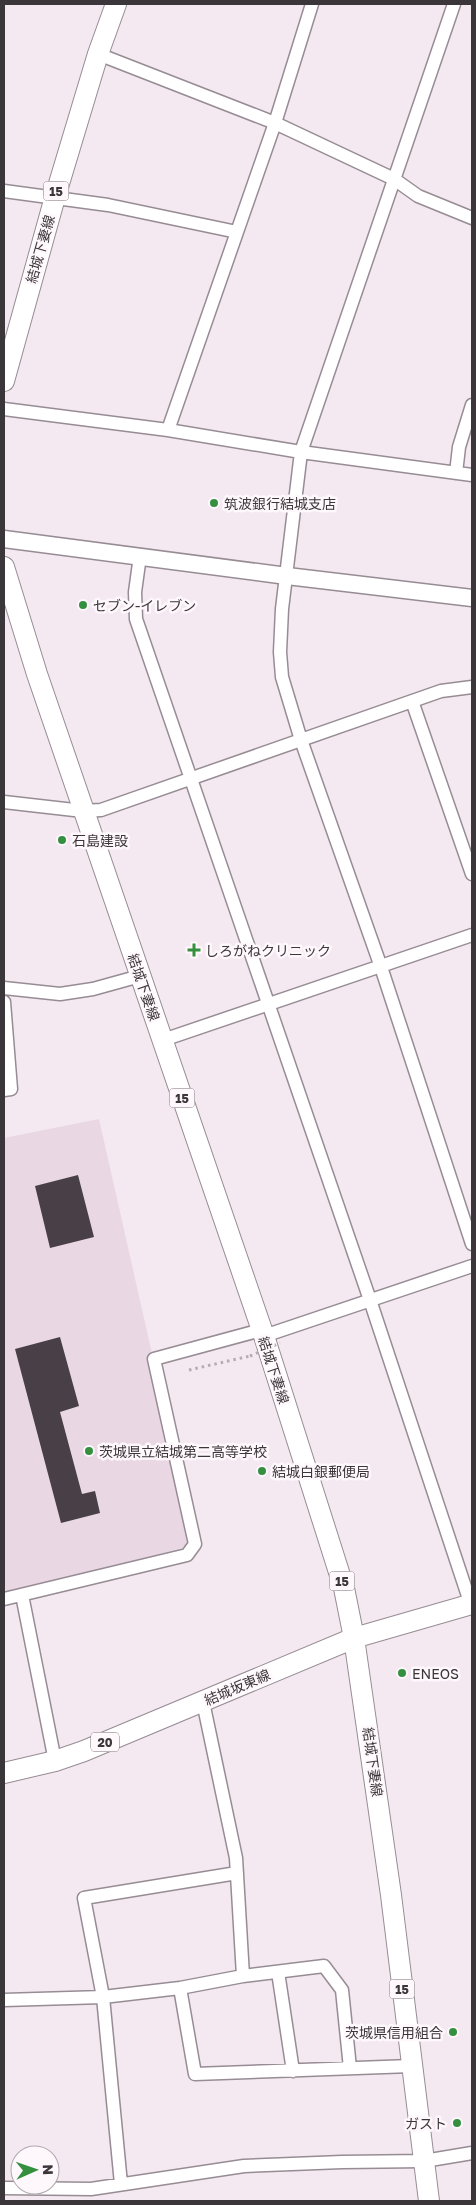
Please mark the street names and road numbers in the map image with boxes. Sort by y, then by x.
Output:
road number: 15 [44,182,68,200]
street label: 結城下妻線 [22,213,58,285]
street label: 結城下妻線 [125,951,163,1023]
road number: 15 [170,1088,194,1108]
street label: 結城下妻線 [255,1334,293,1406]
road number: 15 [330,1572,354,1590]
street label: 結城坂東線 [201,1666,273,1708]
street label: 結城下妻線 [360,1726,386,1798]
road number: 20 [91,1732,119,1751]
road number: 15 [390,1980,414,1998]

